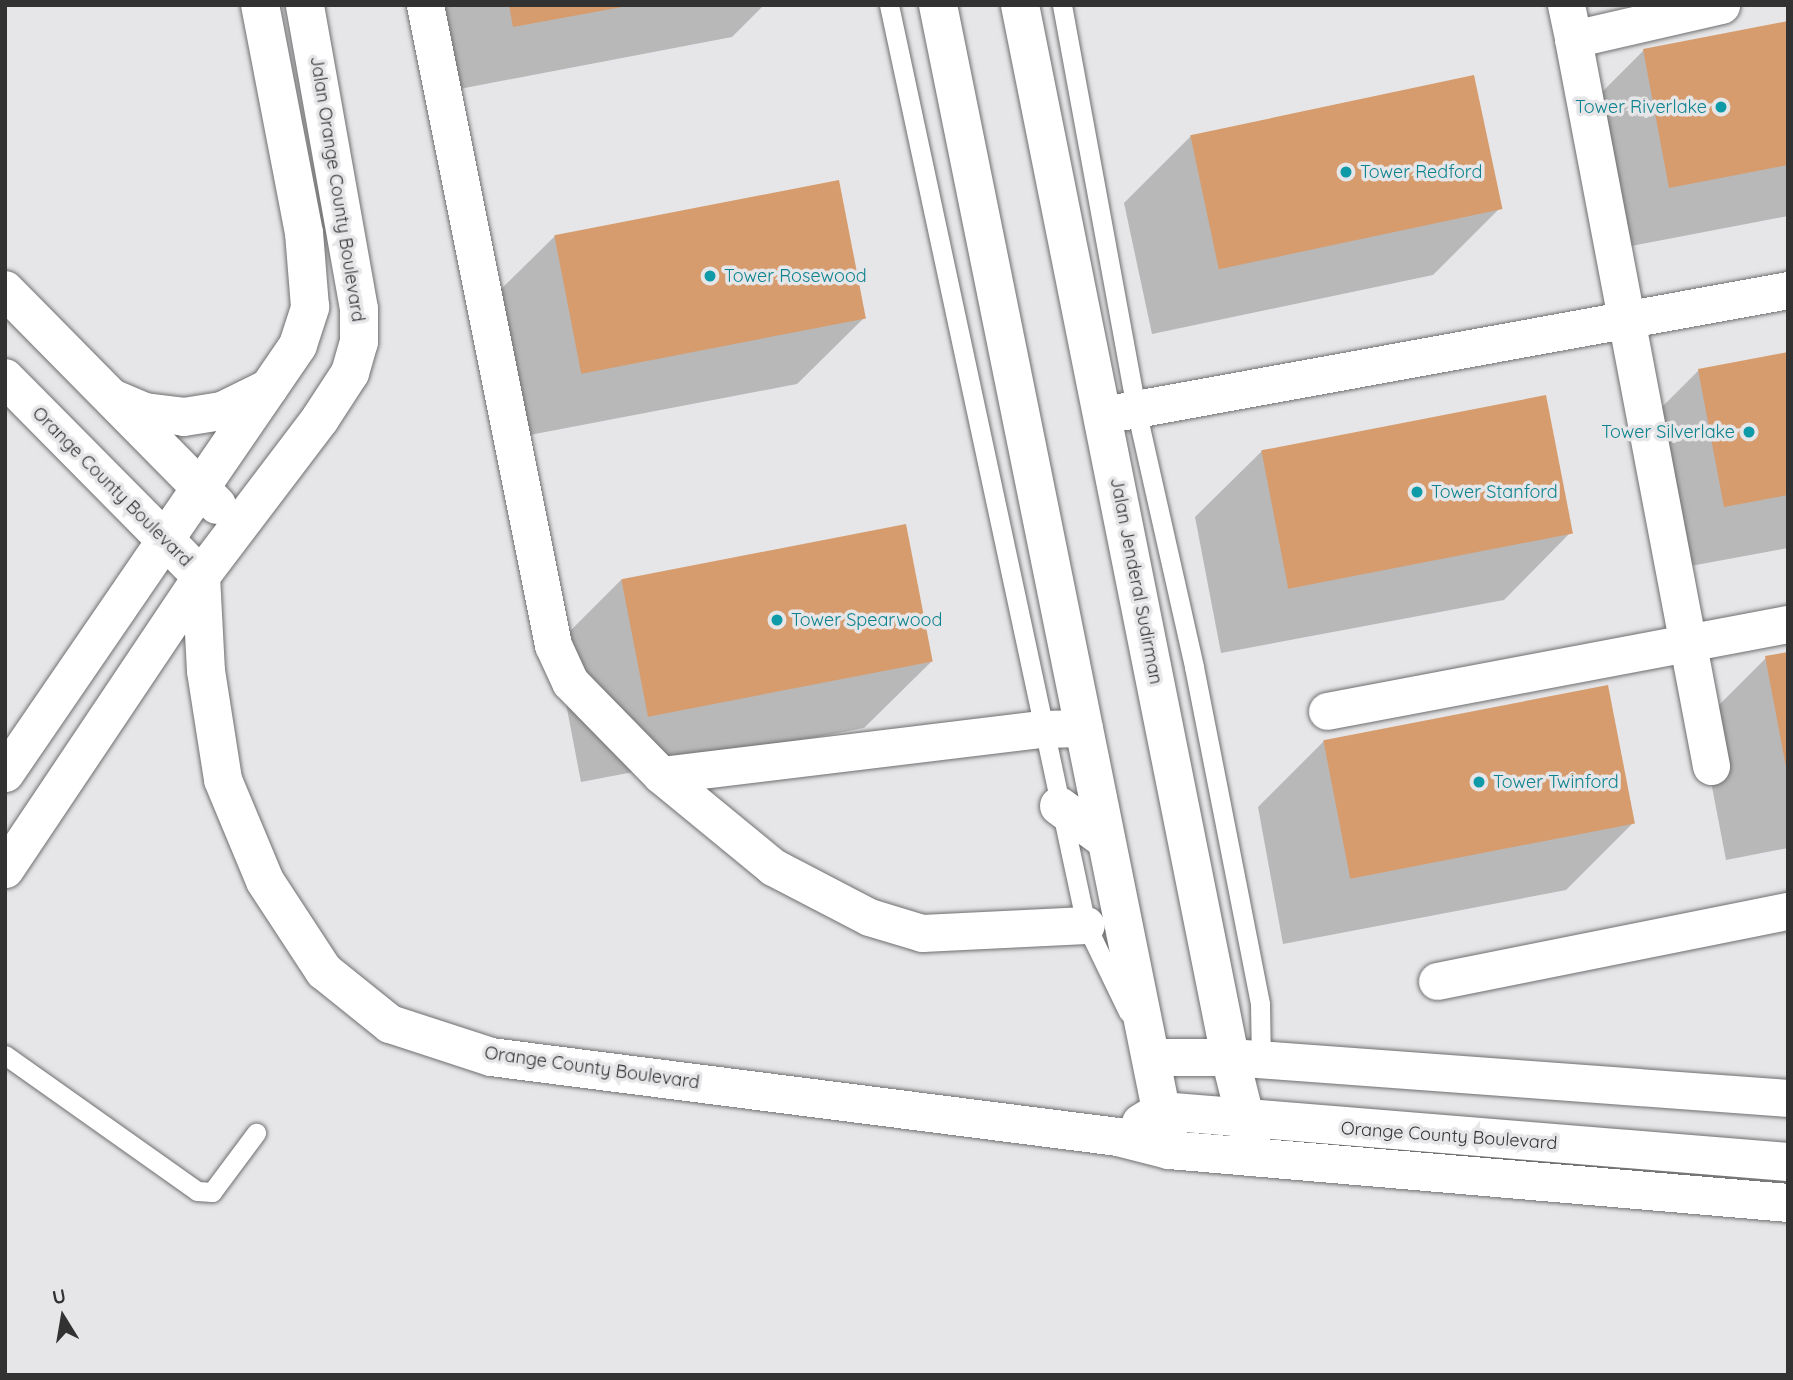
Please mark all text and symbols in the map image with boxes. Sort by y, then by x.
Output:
street label: Jalan Orange County Boulevard [305,55,369,323]
place label: Tower Riverlake [1575,96,1707,118]
marker: Tower Riverlake [1713,99,1729,115]
place label: Tower Redford [1360,161,1482,183]
marker: Tower Redford [1338,164,1354,180]
place label: Tower Rosewood [724,265,867,287]
marker: Tower Rosewood [702,268,718,284]
street label: Orange County Boulevard [28,403,196,571]
place label: Tower Silverlake [1601,421,1735,443]
marker: Tower Silverlake [1741,424,1757,440]
street label: Jalan Jenderal Sudirman [1105,476,1167,686]
place label: Tower Stanford [1431,481,1558,503]
marker: Tower Stanford [1409,484,1425,500]
place label: Tower Spearwood [791,609,942,631]
marker: Tower Spearwood [769,612,785,628]
place label: Tower Twinford [1493,771,1619,793]
marker: Tower Twinford [1471,774,1487,790]
street label: Orange County Boulevard [483,1042,701,1094]
street label: Orange County Boulevard [1340,1118,1558,1154]
north arrow [28,1282,98,1352]
text: U [50,1283,68,1309]

